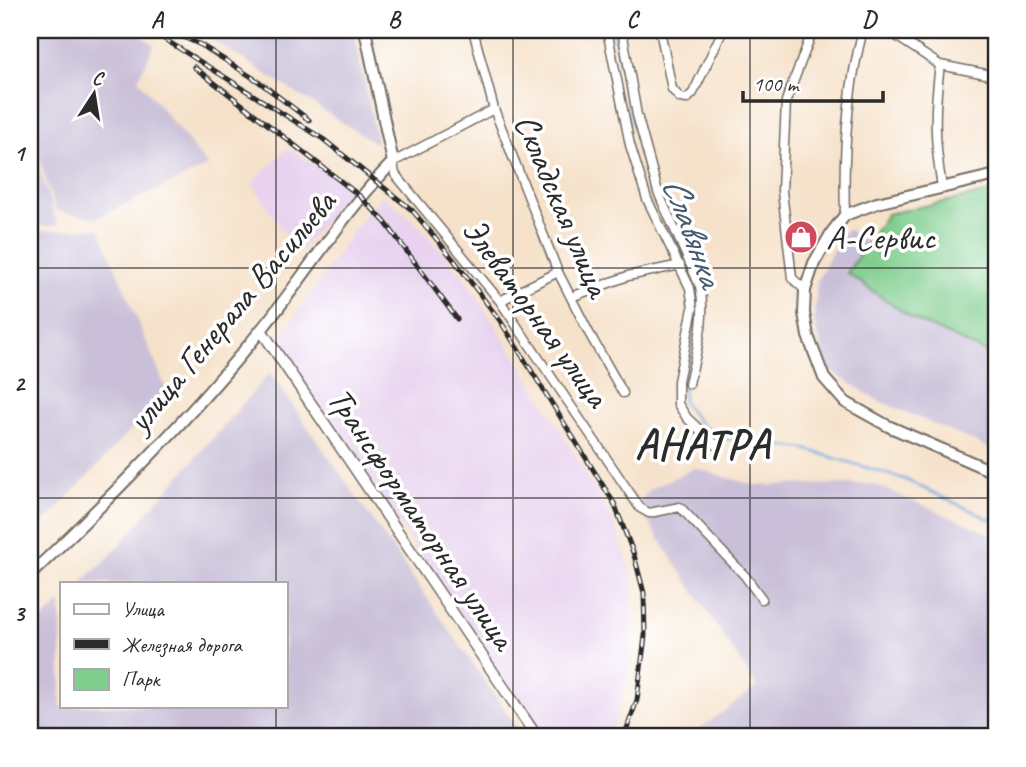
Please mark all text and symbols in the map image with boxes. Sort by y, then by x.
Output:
text: A [151,5,165,34]
text: B [388,5,402,34]
text: C [627,5,641,34]
text: D [862,5,878,34]
north arrow [60,60,130,130]
scale bar [743,60,883,104]
text: С [90,66,107,92]
text: 100 m [753,71,800,97]
street label: Складская улица [504,107,622,306]
text: 1 [14,139,27,168]
water label: Славянка [652,170,736,296]
street label: улица Генерала Васильева [116,180,347,443]
street label: Элеваторная улица [452,209,621,417]
place label: А-Сервис [826,215,936,260]
shop icon: А-Сервис [782,218,820,256]
text: 2 [14,369,27,398]
street label: Трансформаторная улица [317,379,527,660]
district label: АНАТРА [635,418,772,471]
legend [60,582,287,708]
text: Улица [122,596,165,622]
text: 3 [14,599,27,628]
text: Железная дорога [122,632,243,658]
text: Парк [122,666,162,692]

